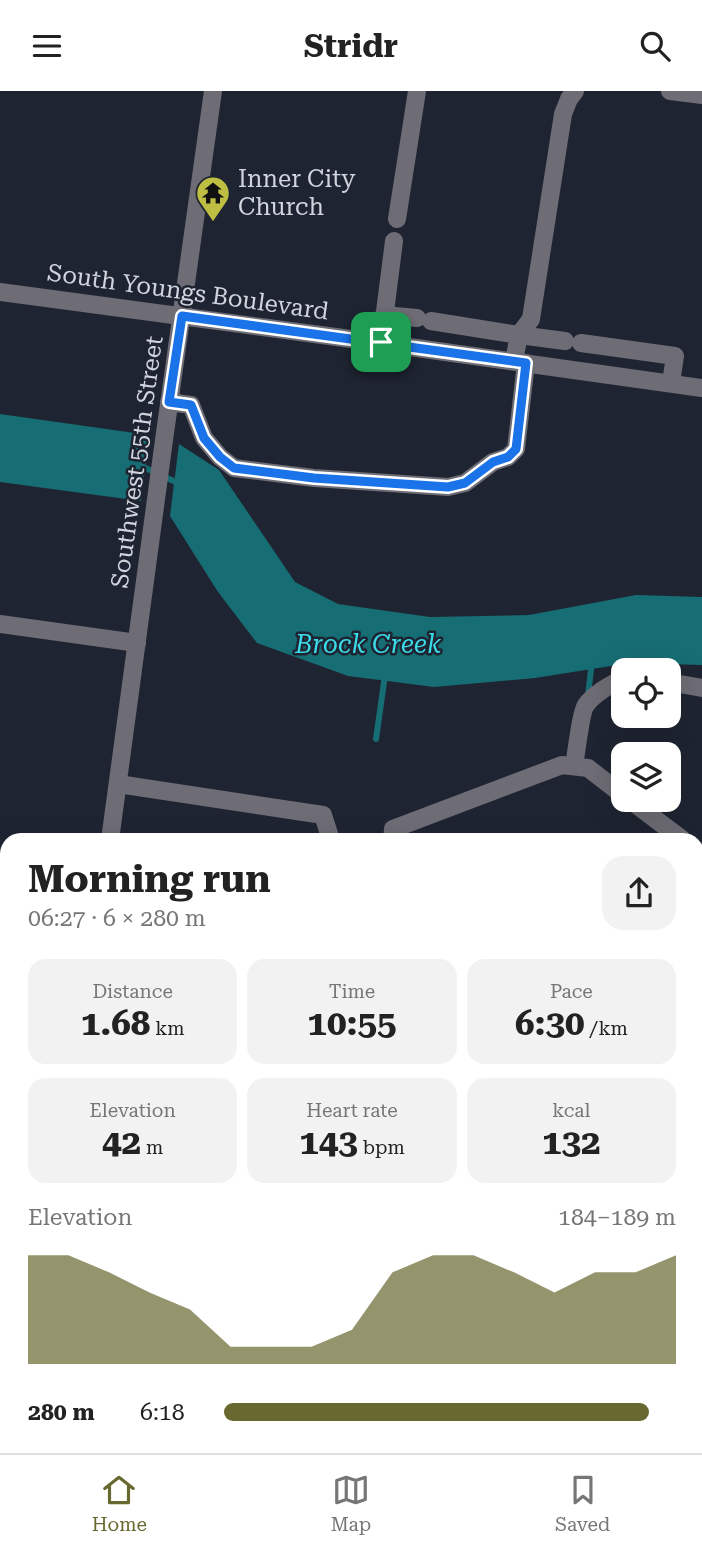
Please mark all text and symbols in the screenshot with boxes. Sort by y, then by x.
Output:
icon: menu [28,27,66,65]
text: Stridr [304,27,398,65]
icon: search [636,27,674,65]
place label: Inner City Church [238,165,356,221]
temple icon: Inner City Church [194,174,232,223]
street label: South Youngs Boulevard [45,258,331,326]
pin [351,312,411,372]
icon: arrive [362,323,400,361]
street label: Southwest 55th Street [105,334,169,590]
water label: Brock Creek [294,629,442,659]
map controls [611,658,681,812]
button: locate [611,658,681,728]
button: layers [611,742,681,812]
button: share [602,856,676,930]
text: Morning run [28,857,271,901]
text: 06:27 · 6 × 280 m [28,905,206,932]
text: Distance [92,980,173,1003]
text: Time [329,980,375,1003]
text: Pace [550,980,593,1003]
text: 1.68 [81,1003,150,1044]
text: 10:55 [307,1003,397,1044]
text: 6:30 [515,1003,585,1044]
text: km [150,1017,185,1040]
text: /km [585,1017,628,1040]
text: Elevation [90,1099,176,1122]
text: Heart rate [306,1099,398,1122]
text: kcal [552,1099,590,1122]
text: 42 [102,1122,141,1163]
text: 143 [299,1122,358,1163]
text: 132 [542,1122,601,1163]
text: m [141,1136,163,1159]
text: bpm [358,1136,405,1159]
text: Elevation [28,1204,132,1231]
text: 184–189 m [558,1204,676,1231]
text: 280 m [28,1399,95,1426]
text: 6:18 [140,1399,185,1426]
tab: Home [92,1471,147,1536]
tab: Map [331,1471,371,1536]
tab: Saved [555,1471,610,1536]

